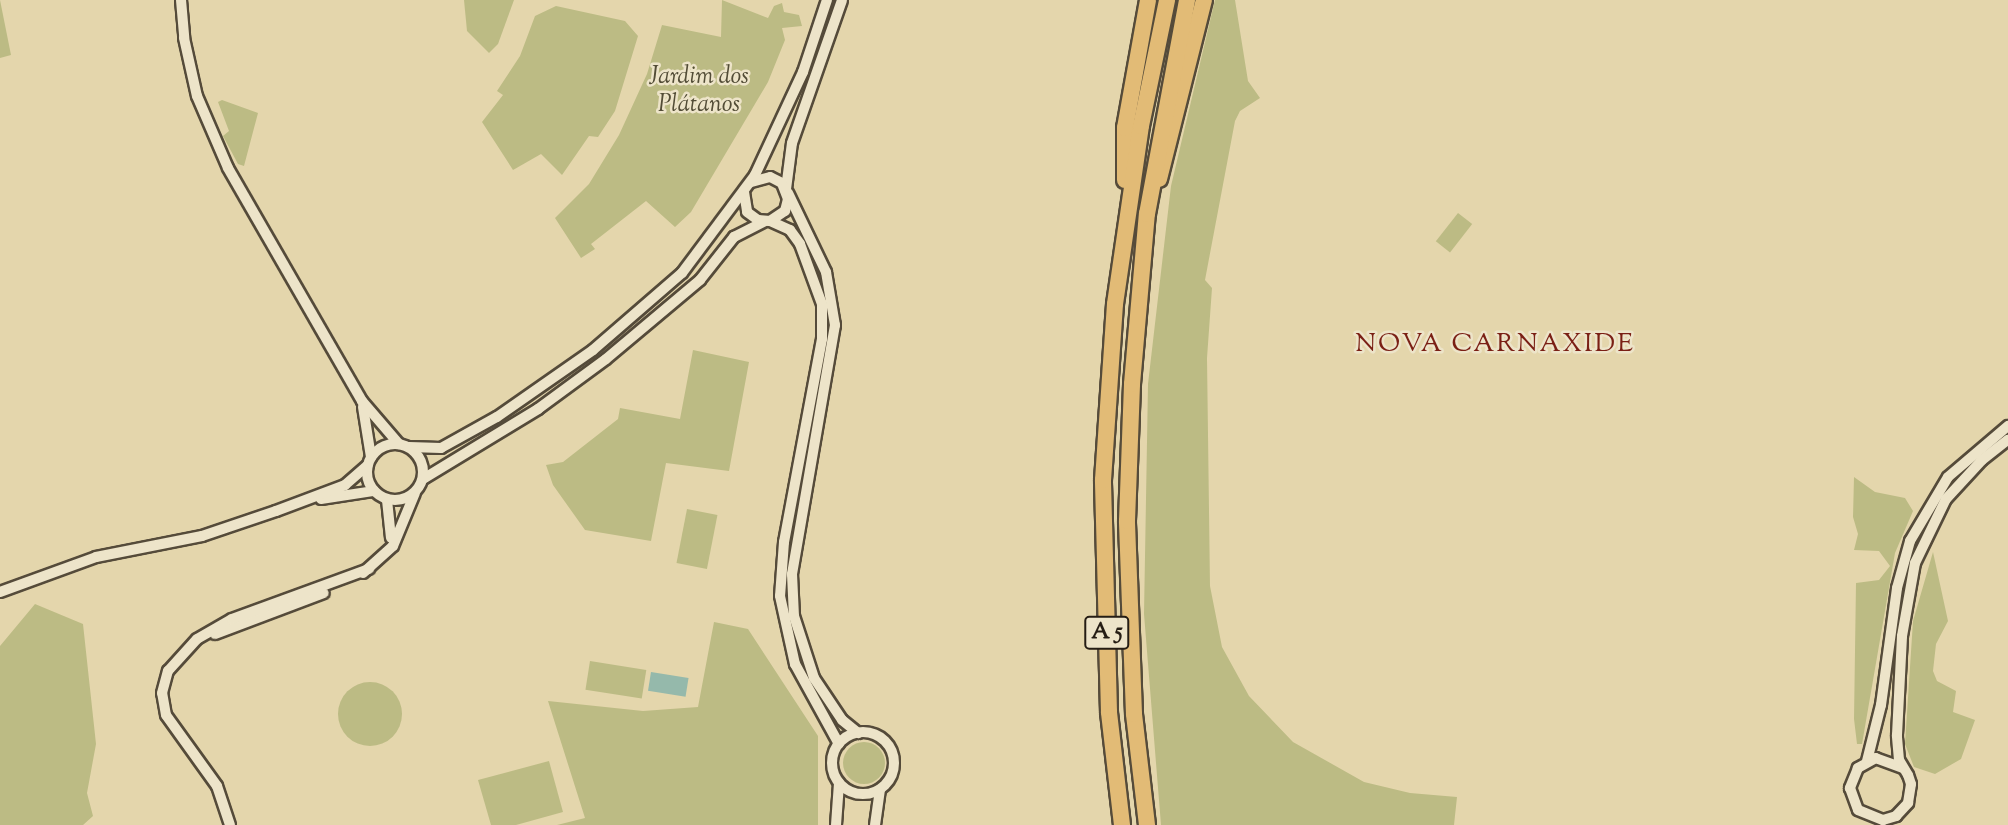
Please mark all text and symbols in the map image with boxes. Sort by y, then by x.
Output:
park label: Jardim dos Plátanos [649,64,749,120]
district label: NOVA CARNAXIDE [1357,329,1633,361]
road number: A 5 [1084,614,1130,652]

